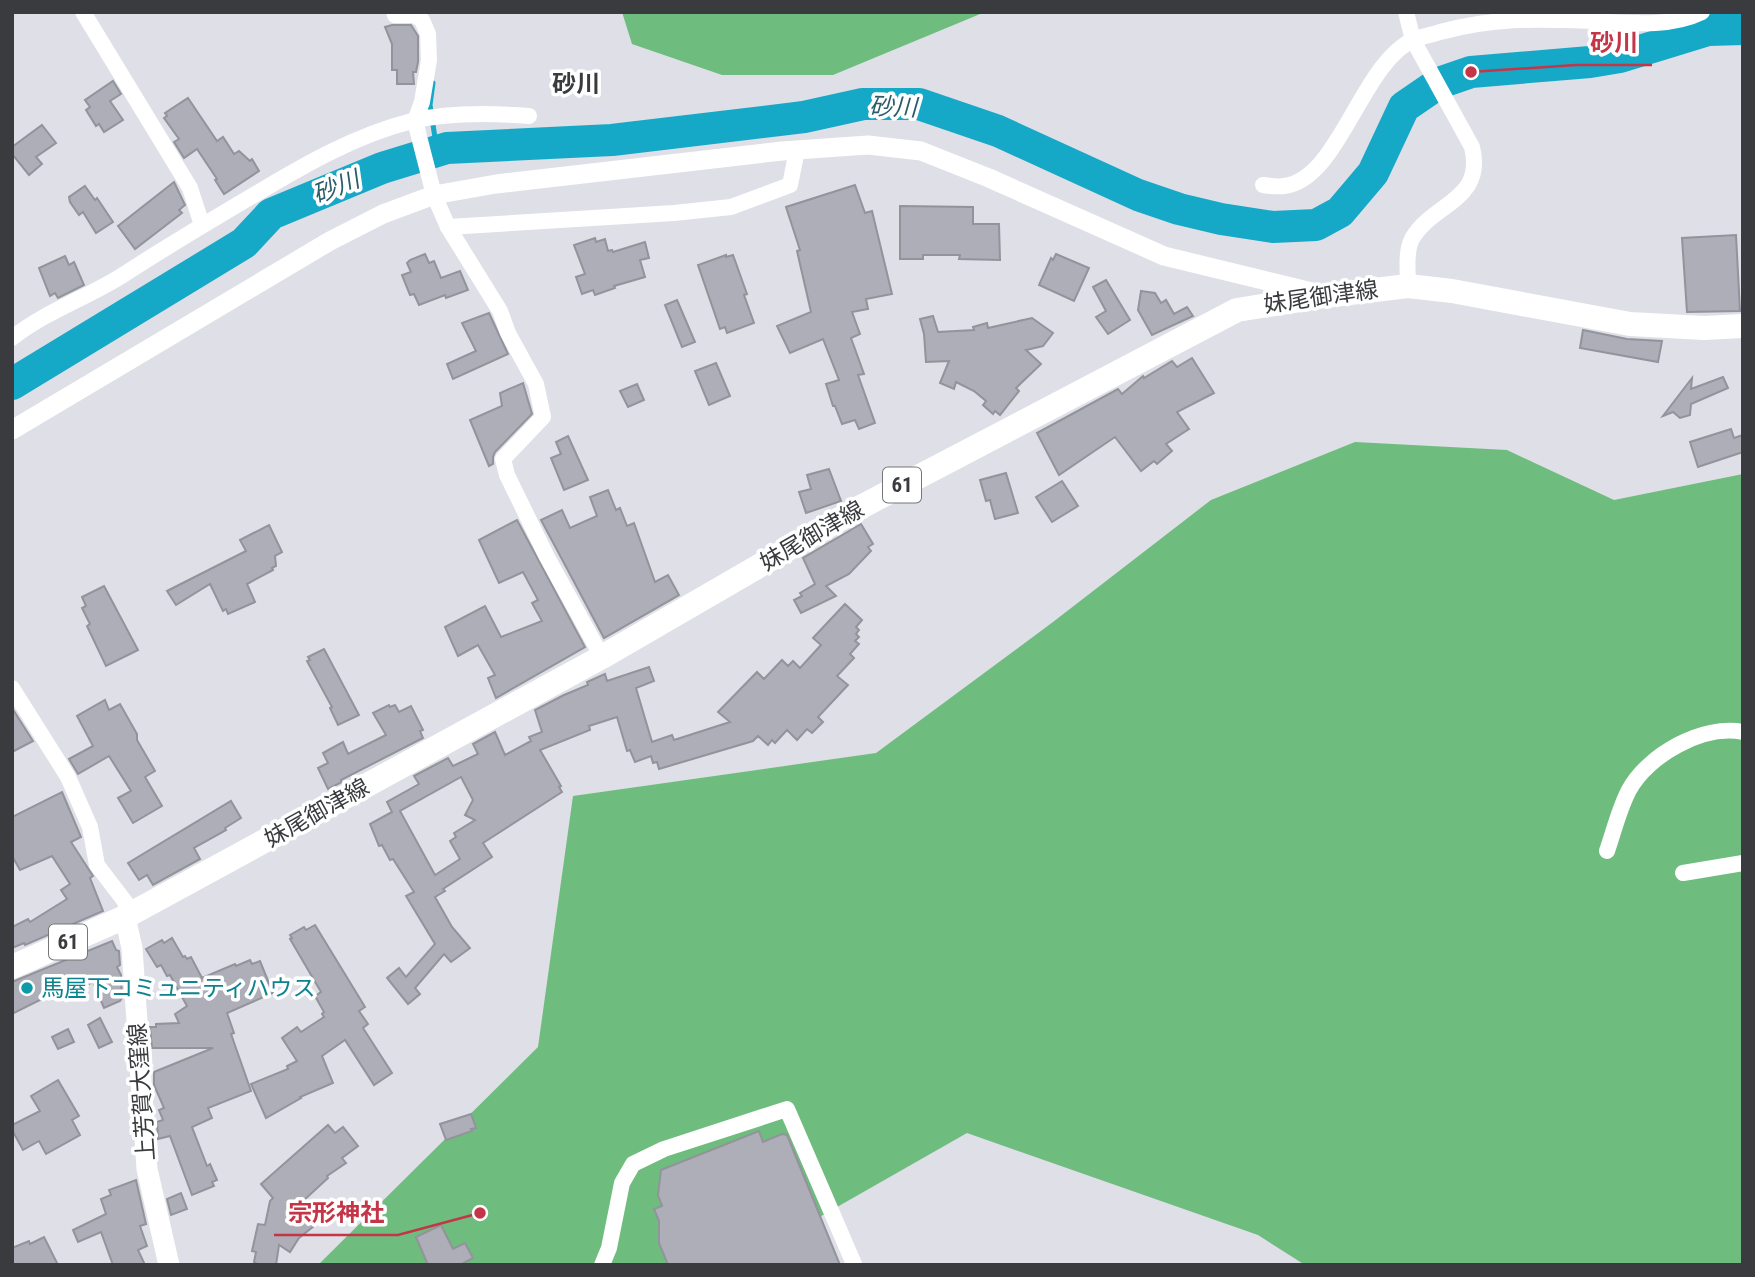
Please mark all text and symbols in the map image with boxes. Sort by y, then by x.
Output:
callout: 砂川 [1576,20,1652,65]
text: 砂川 [1590,29,1638,57]
district label: 砂川 [552,70,600,98]
water label: 砂川 [869,92,920,122]
water label: 砂川 [309,164,366,209]
street label: 妹尾御津線 [1262,276,1380,318]
road number: 61 [883,468,921,503]
street label: 妹尾御津線 [755,496,869,576]
street label: 妹尾御津線 [260,773,374,853]
road number: 61 [49,925,87,960]
place label: 馬屋下コミュニティハウス [41,975,316,1002]
marker: 馬屋下コミュニティハウス [19,980,35,996]
street label: 上芳賀大窪線 [124,1022,160,1162]
callout: 宗形神社 [274,1190,398,1235]
text: 宗形神社 [288,1199,384,1227]

